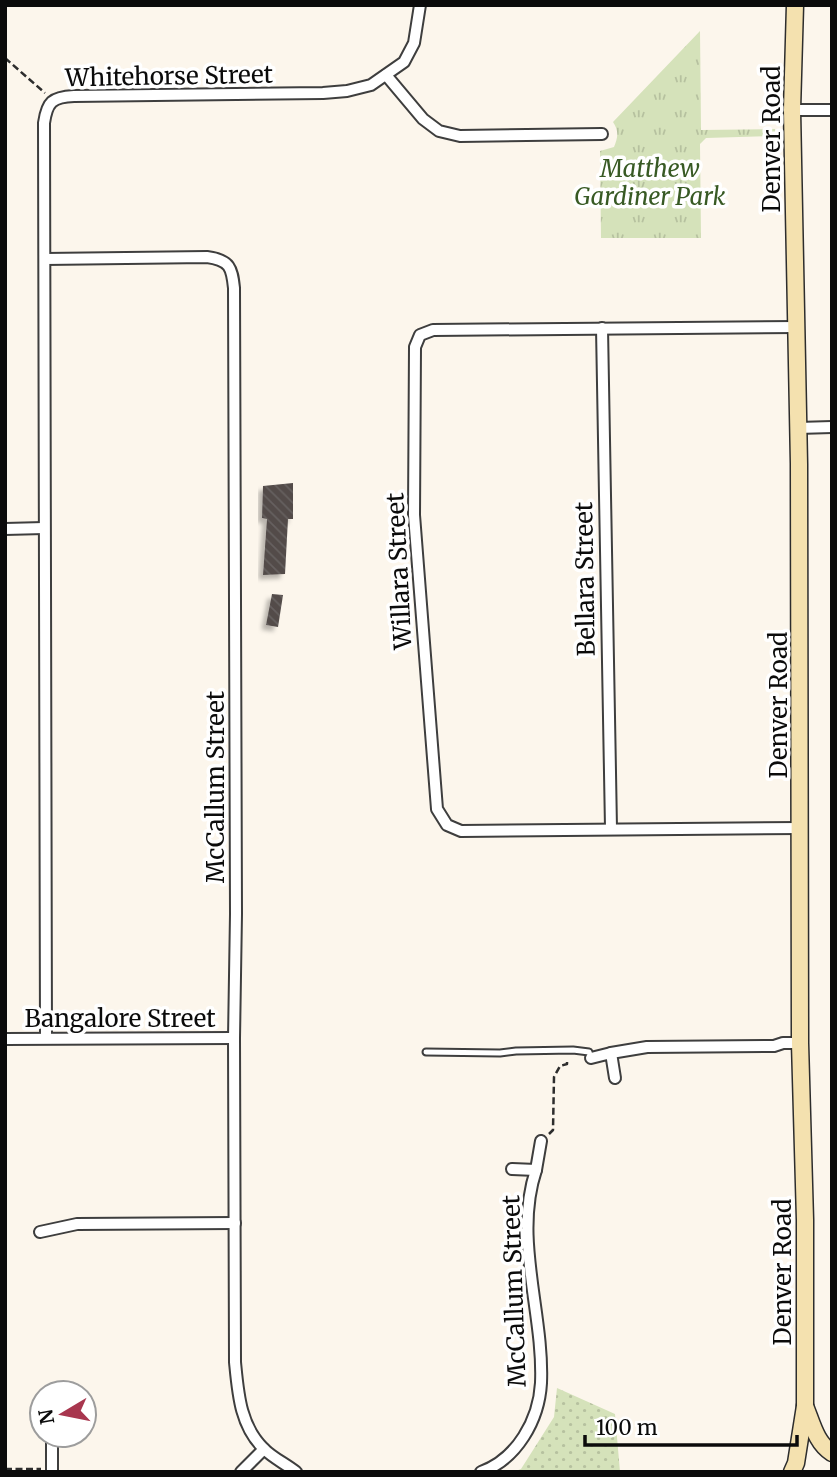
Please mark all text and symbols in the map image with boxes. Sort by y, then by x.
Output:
street label: Whitehorse Street [64,59,274,93]
street label: Denver Road [756,65,787,213]
park label: Matthew Gardiner Park [574,153,726,212]
street label: Willara Street [379,491,419,651]
street label: Bellara Street [568,501,602,657]
street label: Denver Road [763,631,794,779]
street label: McCallum Street [200,690,231,883]
street label: Bangalore Street [24,1003,216,1034]
street label: McCallum Street [495,1194,533,1388]
street label: Denver Road [767,1198,798,1346]
north arrow [28,1379,98,1449]
scale bar [585,1404,797,1448]
text: N [33,1407,59,1426]
text: 100 m [596,1414,658,1441]

